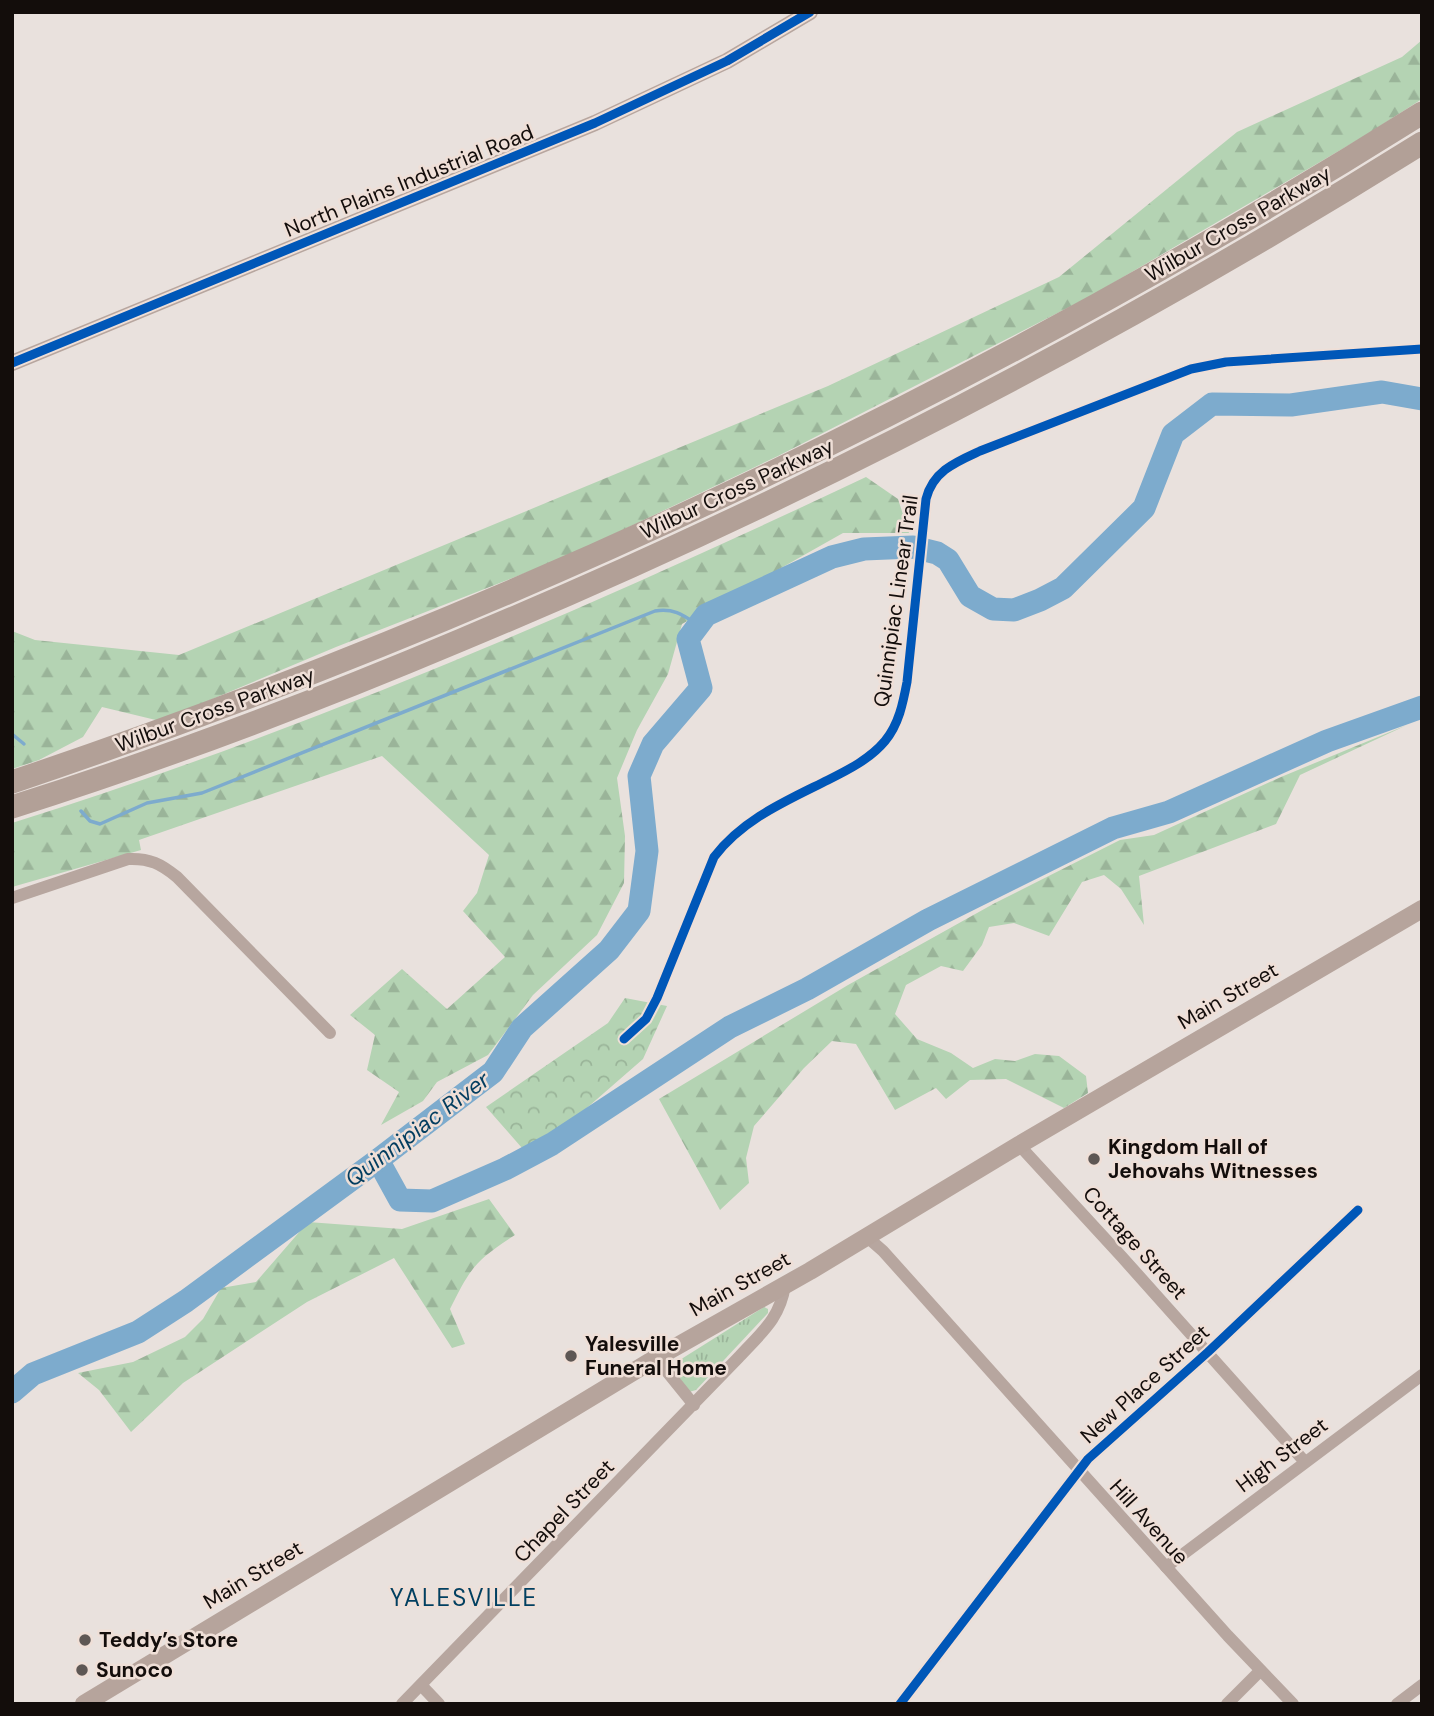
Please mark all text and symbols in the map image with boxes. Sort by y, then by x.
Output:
street label: North Plains Industrial Road [280,118,538,244]
street label: Wilbur Cross Parkway [1140,159,1336,289]
street label: Wilbur Cross Parkway [636,432,838,546]
street label: Quinnipiac Linear Trail [867,493,925,709]
street label: Wilbur Cross Parkway [112,661,319,759]
street label: Main Street [1173,956,1283,1036]
water label: Quinnipiac River [339,1064,497,1193]
place label: Kingdom Hall of Jehovahs Witnesses [1108,1133,1318,1185]
marker: Kingdom Hall of Jehovahs Witnesses [1086,1151,1102,1167]
street label: Cottage Street [1077,1180,1193,1306]
street label: Main Street [685,1245,795,1323]
street label: New Place Street [1074,1318,1216,1450]
place label: Yalesville Funeral Home [585,1330,727,1382]
marker: Yalesville Funeral Home [563,1348,579,1364]
street label: High Street [1230,1411,1334,1499]
street label: Chapel Street [508,1453,620,1569]
street label: Hill Avenue [1103,1473,1195,1571]
street label: Main Street [198,1534,308,1616]
district label: YALESVILLE [390,1582,538,1613]
place label: Teddy’s Store [99,1626,238,1654]
marker: Teddy’s Store [77,1632,93,1648]
place label: Sunoco [96,1656,173,1684]
marker: Sunoco [74,1662,90,1678]

